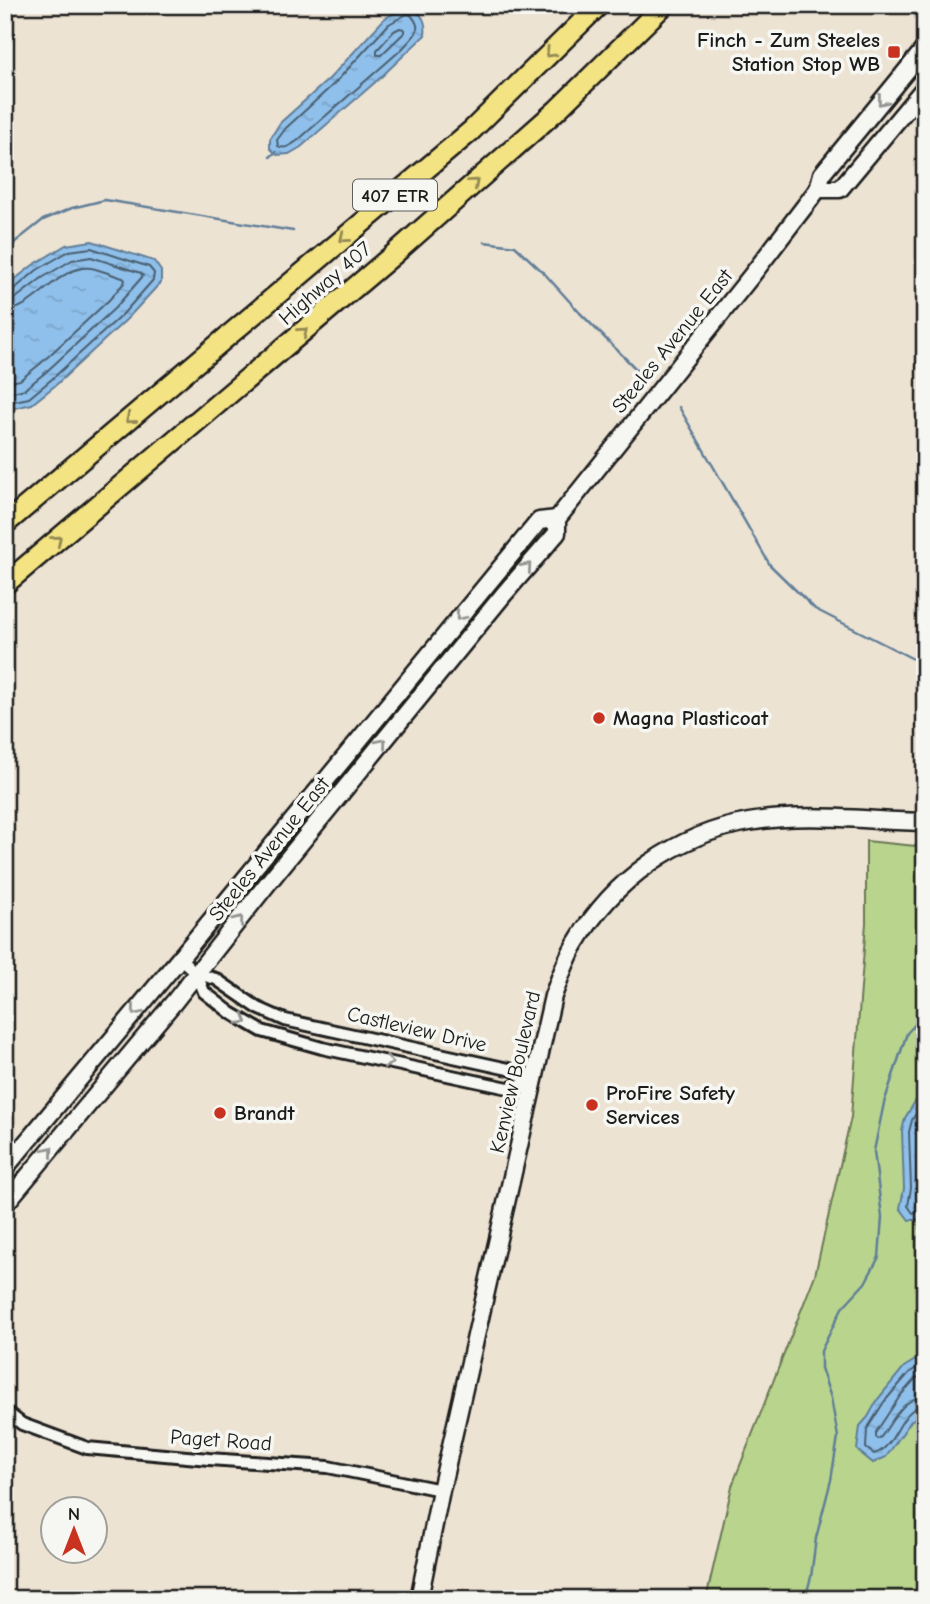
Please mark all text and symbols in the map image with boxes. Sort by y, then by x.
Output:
place label: Finch - Zum Steeles Station Stop WB [697,28,880,76]
marker: Finch - Zum Steeles Station Stop WB [886,44,902,60]
one-way arrow [545,45,558,58]
one-way arrow [877,93,890,105]
one-way arrow [466,179,479,191]
road number: 407 ETR [353,180,437,210]
one-way arrow [340,230,353,242]
street label: Highway 407 [274,236,376,330]
street label: Steeles Avenue East [607,263,738,418]
one-way arrow [294,328,307,340]
one-way arrow [126,411,139,423]
one-way arrow [49,536,62,548]
one-way arrow [519,563,531,576]
one-way arrow [456,608,468,621]
place label: Magna Plasticoat [613,706,769,730]
marker: Magna Plasticoat [591,710,607,726]
one-way arrow [374,738,386,751]
street label: Steeles Avenue East [204,771,335,926]
one-way arrow [231,915,243,928]
street label: Kenview Boulevard [485,989,545,1155]
street label: Castleview Drive [345,1001,489,1057]
one-way arrow [132,1002,144,1015]
one-way arrow [236,1012,249,1025]
one-way arrow [383,1054,395,1069]
place label: ProFire Safety Services [606,1081,735,1129]
marker: ProFire Safety Services [584,1097,600,1113]
place label: Brandt [234,1101,296,1125]
marker: Brandt [212,1105,228,1121]
one-way arrow [41,1147,53,1160]
street label: Paget Road [169,1424,273,1456]
north arrow [38,1496,108,1566]
text: N [68,1503,80,1525]

